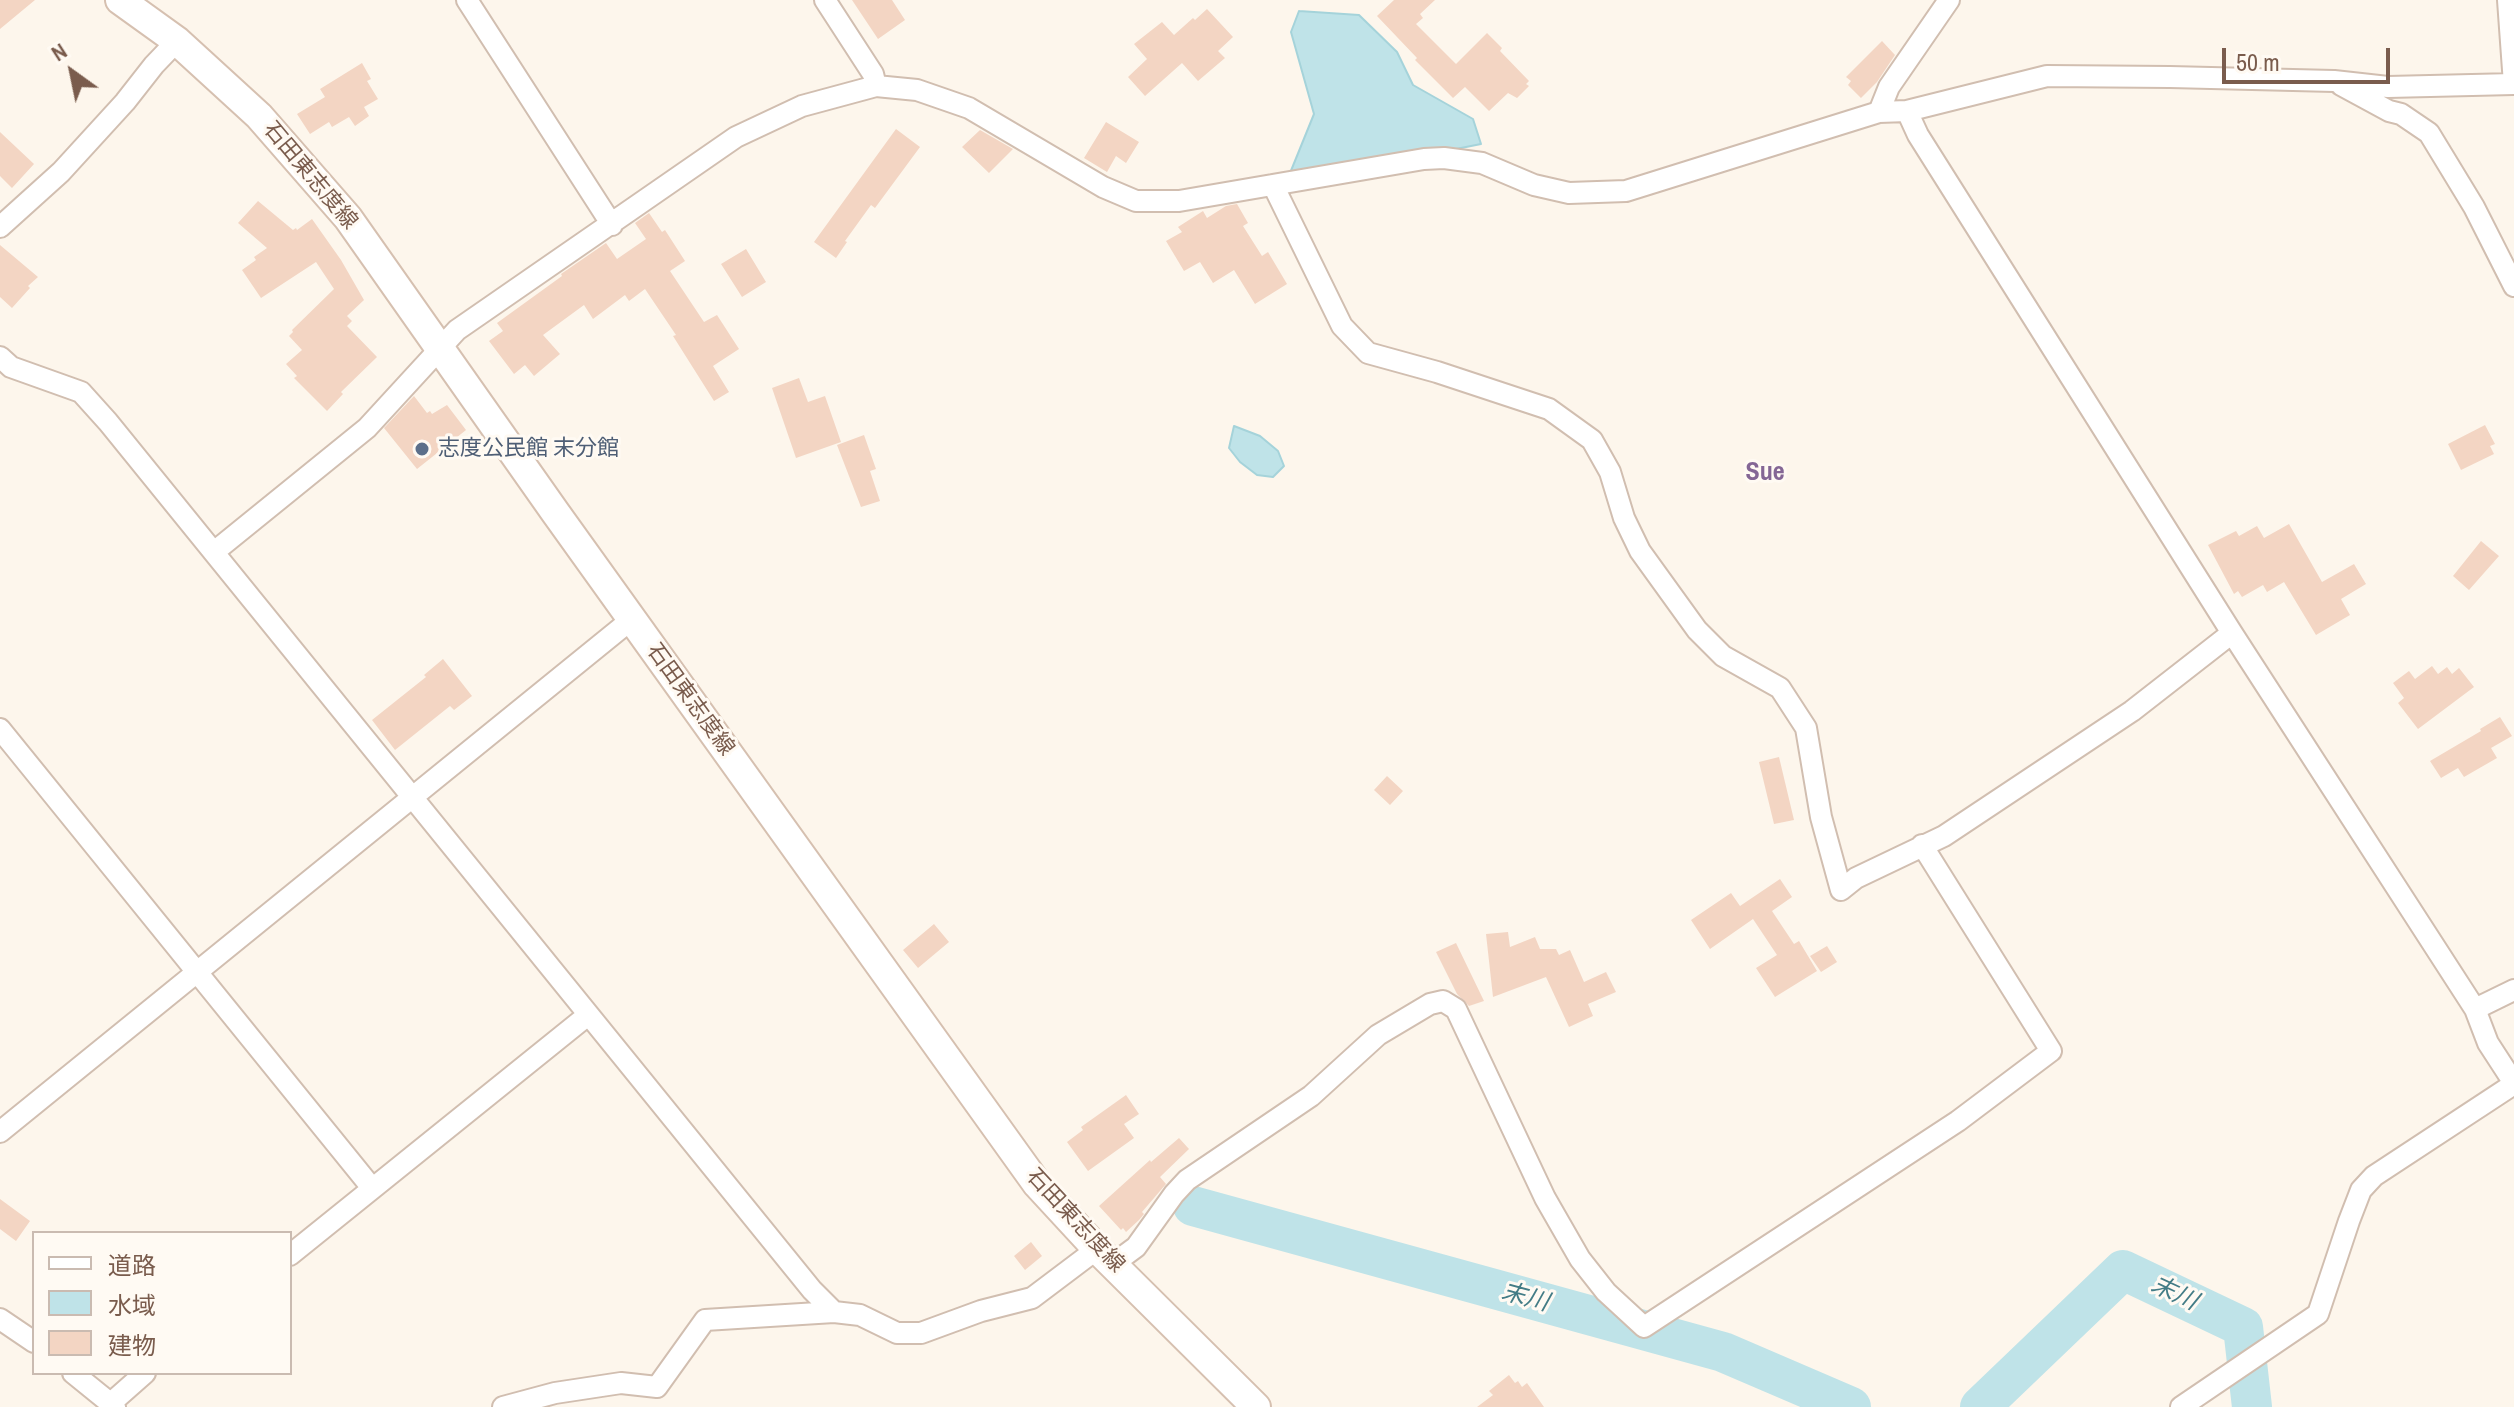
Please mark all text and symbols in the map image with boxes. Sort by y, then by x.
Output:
north arrow [32,32,112,112]
scale bar [2226,32,2394,82]
text: N [45,36,73,68]
text: 50 m [2236,46,2280,78]
street label: 石田東志度線 [257,117,363,235]
place label: 志度公民館 末分館 [438,436,619,462]
marker: 志度公民館 末分館 [413,440,431,458]
district label: Sue [1745,457,1785,489]
street label: 石田東志度線 [641,639,739,761]
street label: 石田東志度線 [1020,1164,1130,1278]
legend [32,1231,292,1375]
text: 道路 [108,1249,156,1281]
water label: 末川 [2146,1271,2202,1317]
water label: 末川 [1498,1278,1552,1318]
text: 水域 [108,1289,156,1321]
text: 建物 [108,1329,156,1361]

